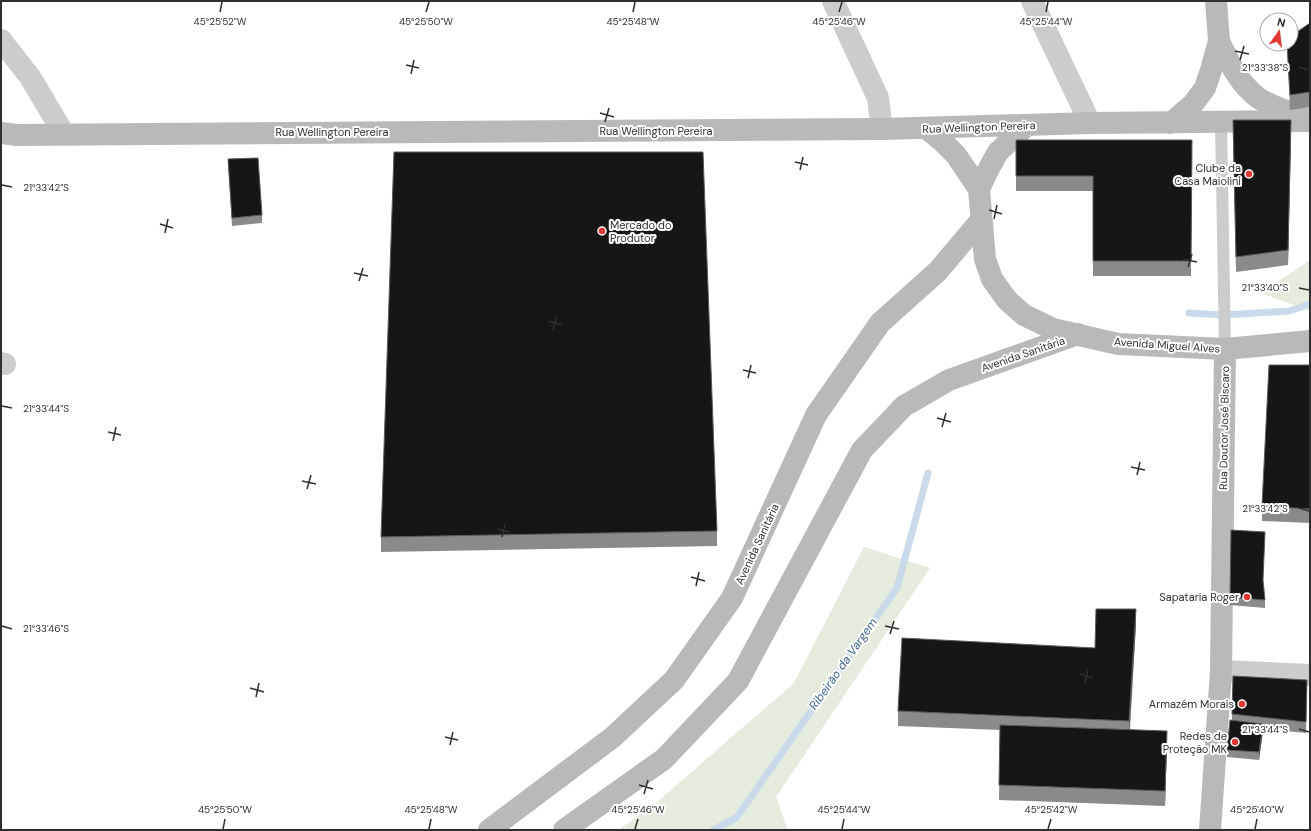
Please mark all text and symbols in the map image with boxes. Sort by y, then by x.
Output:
north arrow [1259,12,1299,52]
text: 45°25'52"W [194,15,247,28]
text: 45°25'50"W [399,15,453,28]
text: 45°25'48"W [606,15,660,28]
text: 45°25'46"W [812,15,866,28]
text: 45°25'44"W [1019,15,1073,28]
text: N [1276,15,1287,30]
text: 21°33'38"S [1242,61,1288,74]
street label: Rua Wellington Pereira [922,118,1036,136]
street label: Rua Wellington Pereira [599,124,713,138]
street label: Rua Wellington Pereira [275,125,389,139]
place label: Clube da Casa Maiolini [1174,161,1241,188]
marker: Clube da Casa Maiolini [1244,169,1254,179]
text: 21°33'42"S [23,181,69,194]
place label: Mercado do Produtor [610,218,671,245]
marker: Mercado do Produtor [597,226,607,236]
text: 21°33'40"S [1242,281,1289,294]
street label: Avenida Sanitária [979,333,1067,375]
street label: Avenida Miguel Alves [1114,334,1220,356]
street label: Rua Doutor José Biscaro [1216,366,1232,490]
text: 21°33'44"S [23,402,69,415]
street label: Avenida Sanitária [732,501,782,587]
text: 21°33'42"S [1242,502,1288,515]
place label: Sapataria Roger [1159,590,1239,604]
marker: Sapataria Roger [1242,592,1252,602]
water label: Ribeirão da Vargem [805,615,881,713]
text: 21°33'46"S [23,622,69,635]
place label: Armazém Morais [1149,697,1234,711]
marker: Armazém Morais [1237,699,1247,709]
text: 21°33'44"S [1242,723,1288,736]
place label: Redes de Proteção MK [1163,729,1228,756]
marker: Redes de Proteção MK [1230,737,1240,747]
text: 45°25'50"W [198,803,252,816]
text: 45°25'48"W [404,803,458,816]
text: 45°25'46"W [611,803,665,816]
text: 45°25'44"W [817,803,871,816]
text: 45°25'42"W [1025,803,1078,816]
text: 45°25'40"W [1230,803,1284,816]

